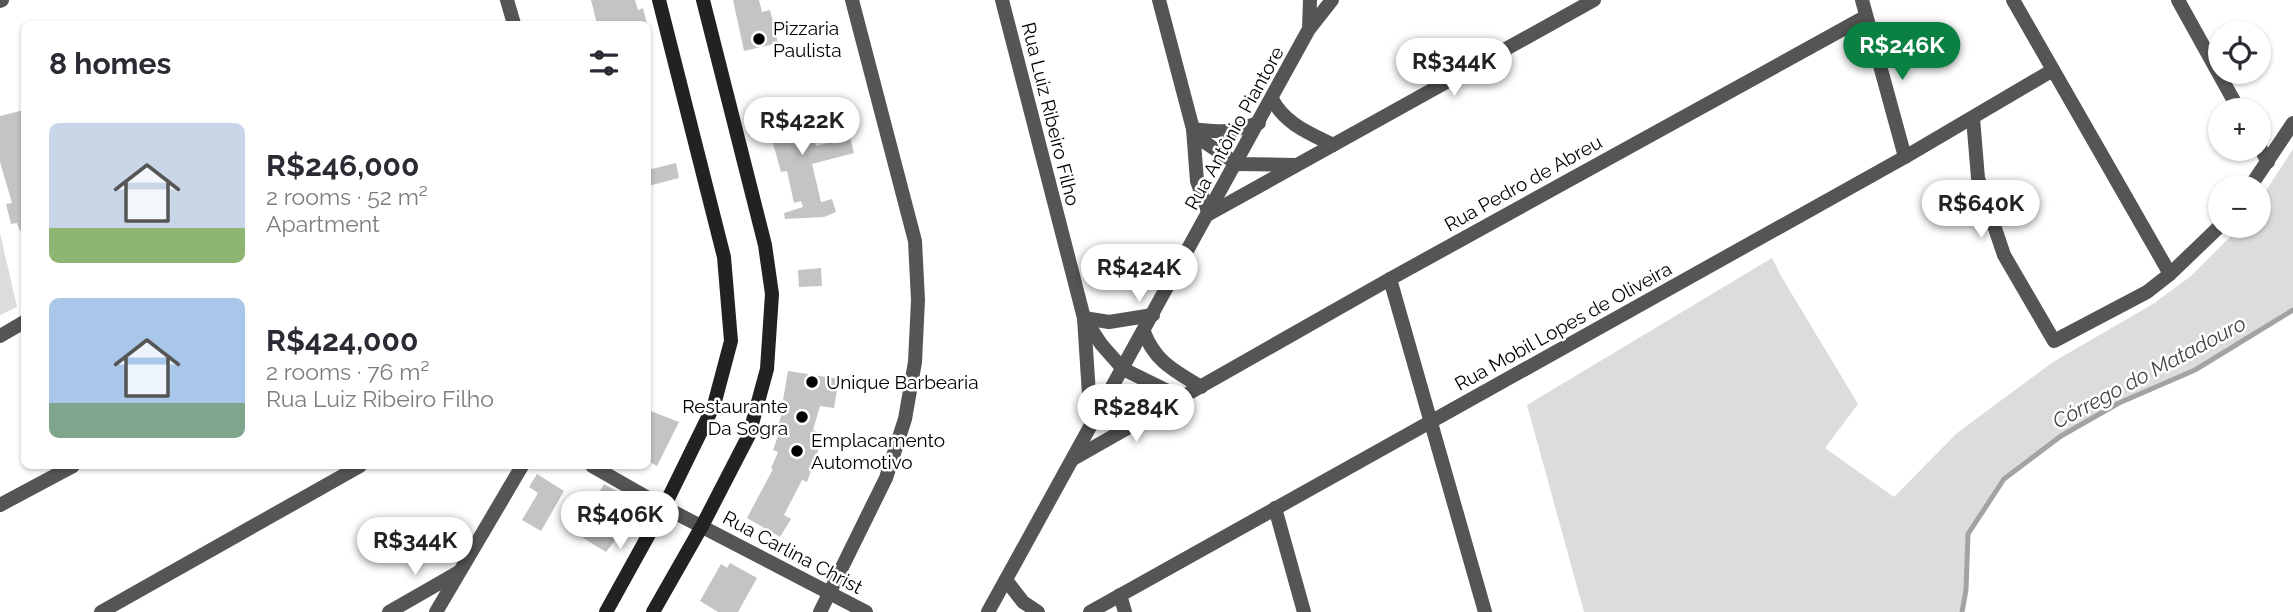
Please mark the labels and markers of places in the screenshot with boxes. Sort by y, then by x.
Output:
place label: Pizzaria Paulista [773,17,842,61]
pin: R$246K [1845,22,1959,82]
marker: Pizzaria Paulista [751,31,767,47]
pin: R$344K [1397,38,1511,98]
pin: R$422K [745,97,859,157]
pin: R$640K [1924,180,2038,240]
pin: R$424K [1082,244,1196,304]
place label: Unique Barbearia [826,371,979,393]
marker: Unique Barbearia [804,374,820,390]
pin: R$284K [1079,384,1193,444]
place label: Restaurante Da Sogra [682,395,788,439]
marker: Restaurante Da Sogra [794,409,810,425]
place label: Emplacamento Automotivo [811,429,945,473]
marker: Emplacamento Automotivo [789,443,805,459]
pin: R$406K [563,491,677,551]
pin: R$344K [358,518,472,577]

